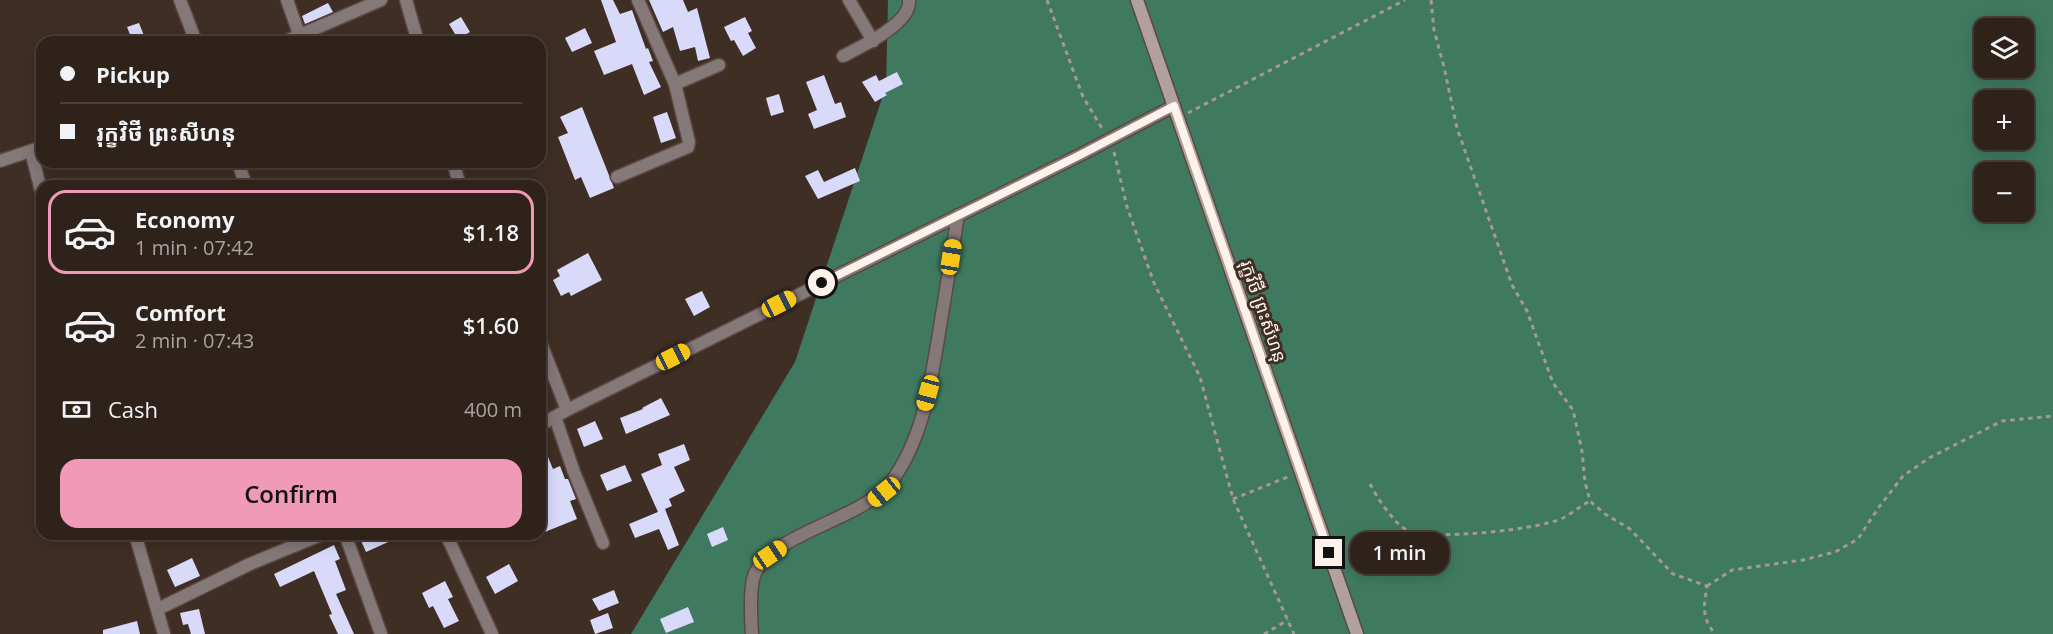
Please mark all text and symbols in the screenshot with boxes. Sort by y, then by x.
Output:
map controls [1974,18,2034,222]
button: layers [1974,18,2034,78]
text: Pickup [96,59,170,89]
button: + [1974,90,2034,150]
text: រុក្ខវិថី ព្រះសីហនុ [96,117,236,147]
button: − [1974,162,2034,222]
text: Economy [135,204,234,234]
icon: car [63,205,117,259]
text: $1.18 [463,217,519,247]
text: 1 min · 07:42 [135,234,254,261]
car [939,238,963,276]
street label: រុក្ខវិថី ព្រះសីហនុ [1234,257,1293,366]
route start [808,269,835,296]
car [759,288,799,320]
text: Comfort [135,297,226,327]
icon: car [63,298,117,352]
text: $1.60 [463,310,519,340]
text: 2 min · 07:43 [135,327,254,354]
car [653,341,693,373]
car [915,373,941,413]
icon: cash [60,393,93,426]
text: Cash [108,394,158,424]
text: 400 m [464,396,522,423]
button: Confirm [60,459,522,528]
car [864,474,904,510]
callout: 1 min [1350,532,1449,574]
car [750,537,790,573]
route end [1315,539,1342,566]
text: 1 min [1373,539,1427,566]

